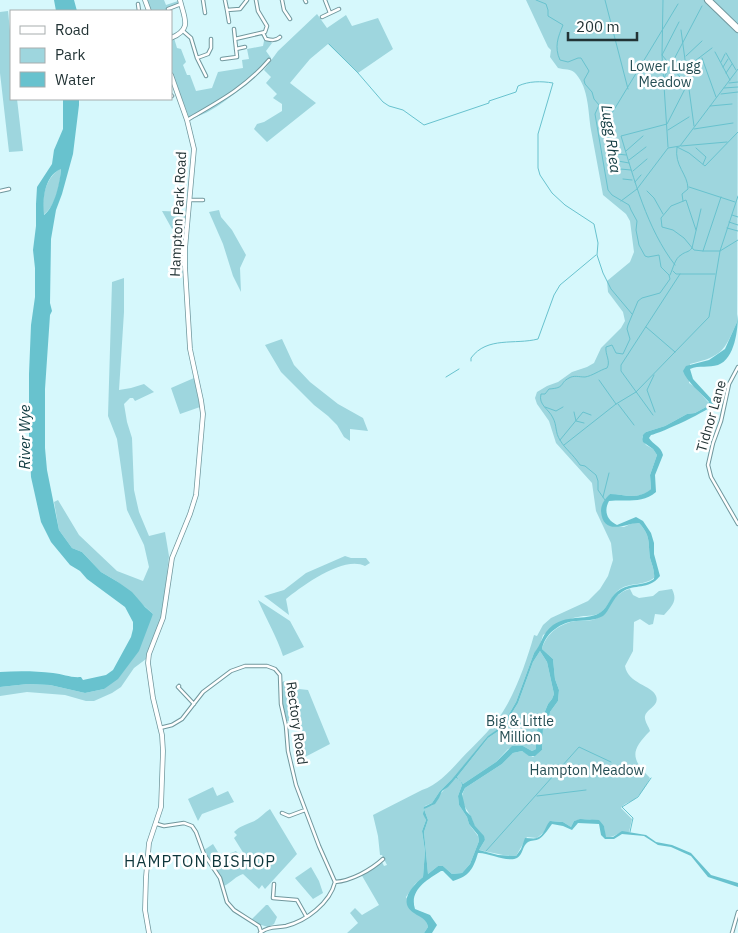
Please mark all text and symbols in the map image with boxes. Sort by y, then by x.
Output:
legend [10,10,172,100]
scale bar [568,10,637,42]
text: 200 m [576,17,620,36]
text: Road [55,20,90,39]
text: Park [55,45,85,64]
park label: Lower Lugg Meadow [629,57,701,91]
text: Water [55,70,96,89]
water label: Lugg Rhea [597,104,626,174]
street label: Hampton Park Road [166,151,190,277]
street label: Tidnor Lane [692,378,730,454]
water label: River Wye [15,404,34,469]
street label: Rectory Road [282,680,312,766]
park label: Big & Little Million [486,712,554,746]
park label: Hampton Meadow [530,761,645,779]
district label: HAMPTON BISHOP [124,851,276,871]

